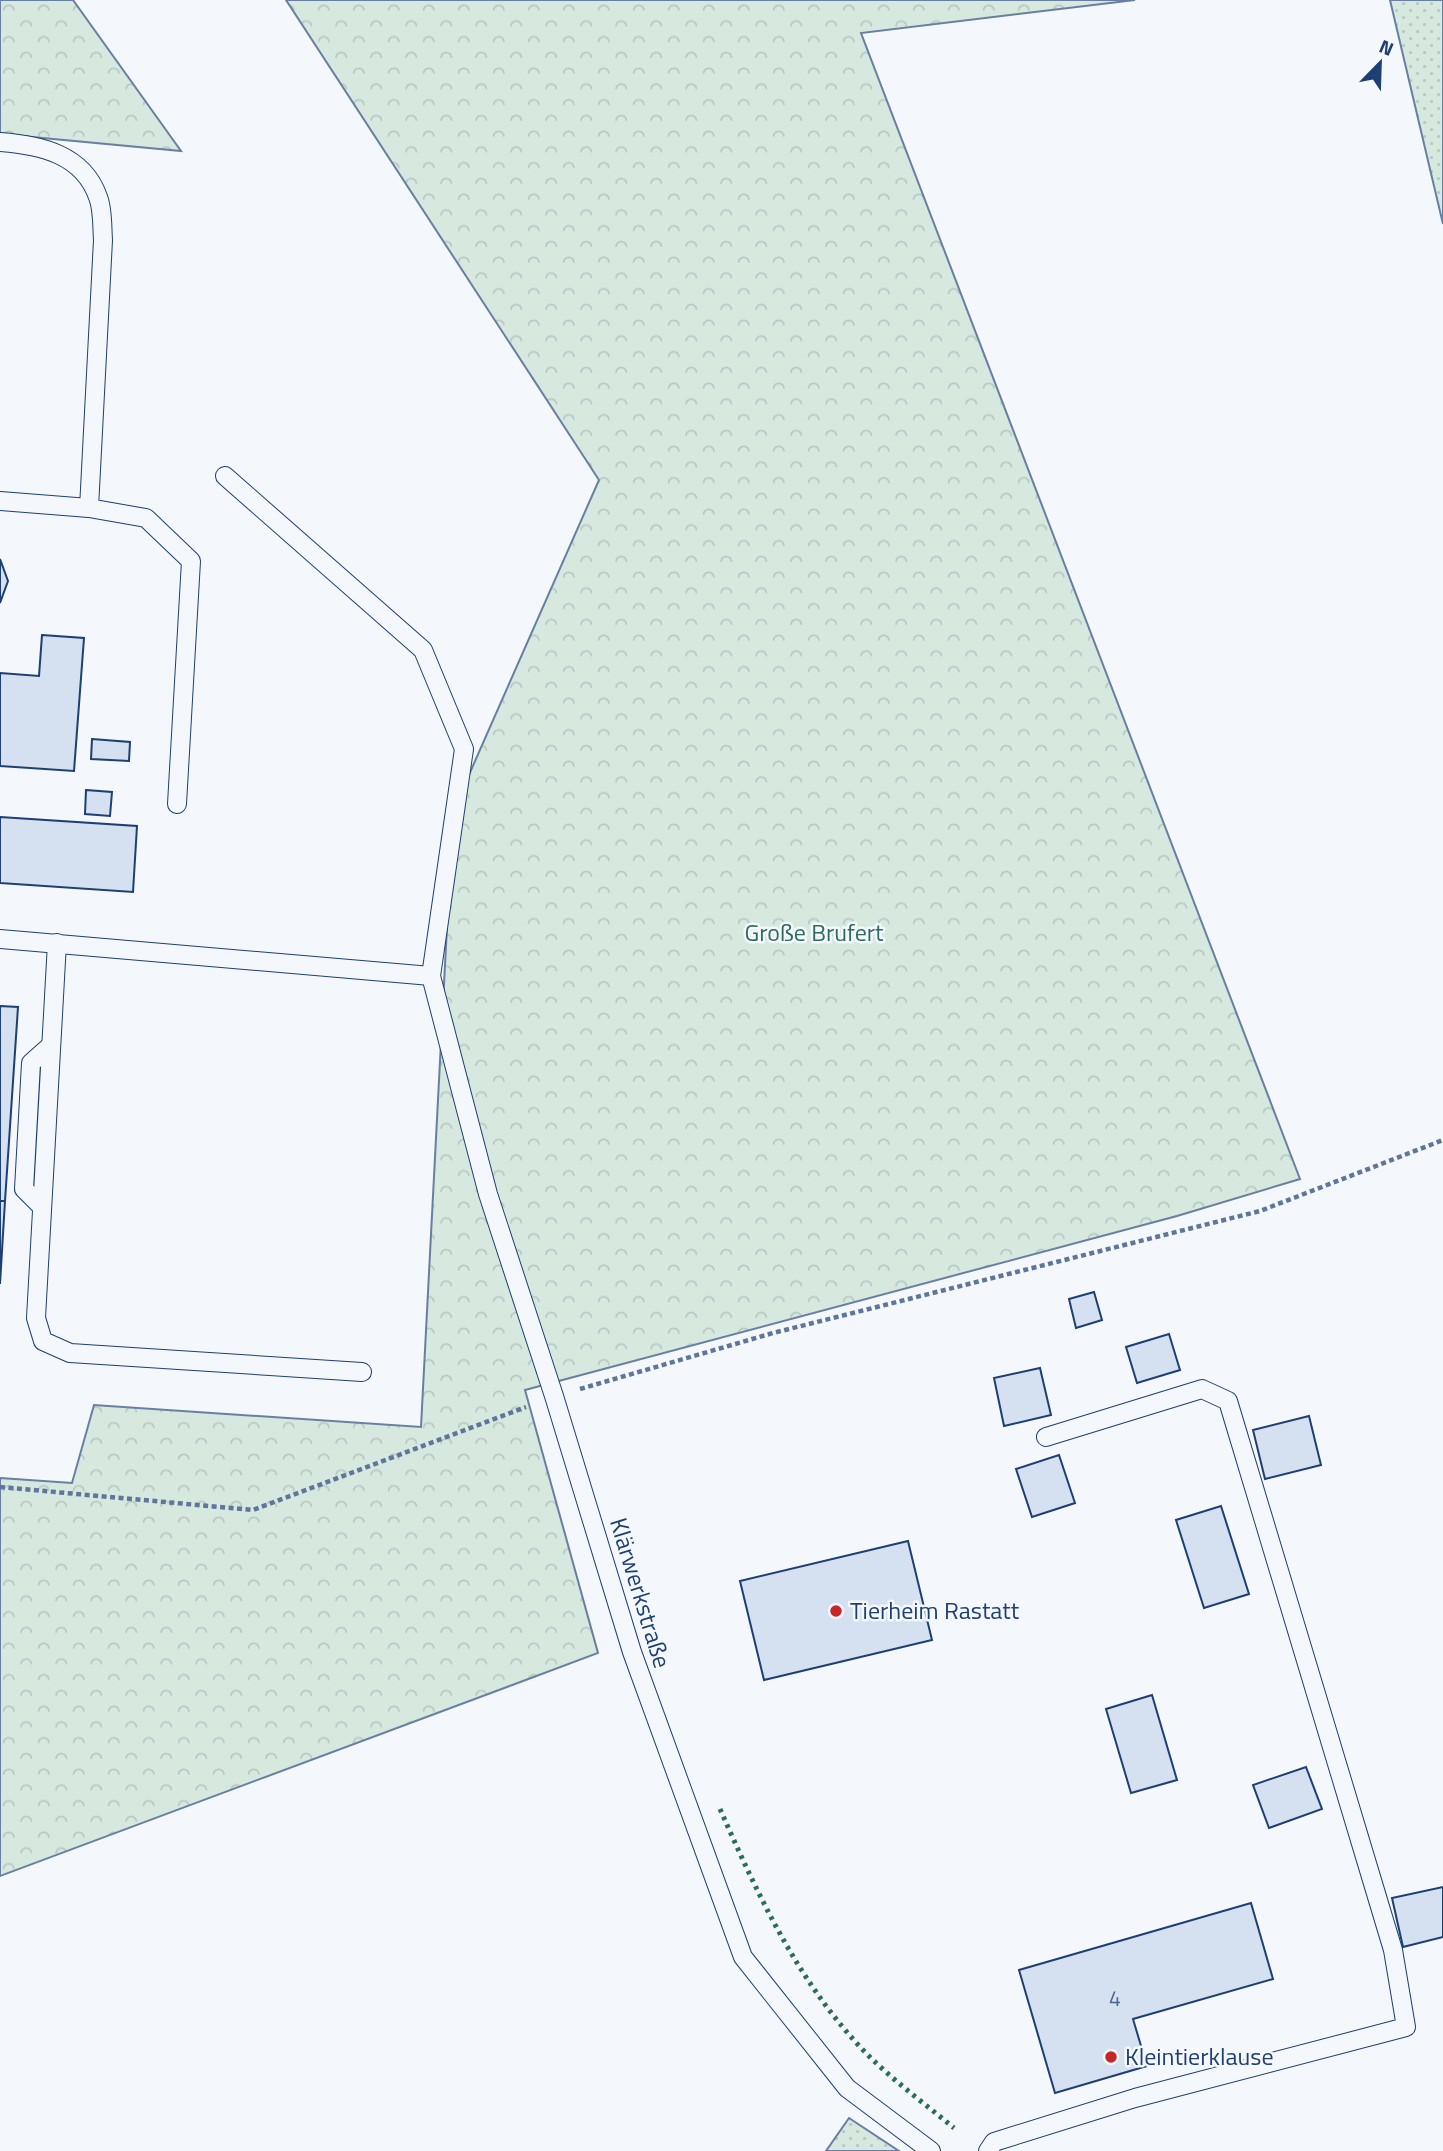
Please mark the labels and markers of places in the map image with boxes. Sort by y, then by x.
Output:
place label: Tierheim Rastatt [850,1592,1020,1628]
marker: Tierheim Rastatt [828,1603,844,1619]
place label: Kleintierklause [1125,2038,1274,2074]
marker: Kleintierklause [1103,2049,1119,2065]

